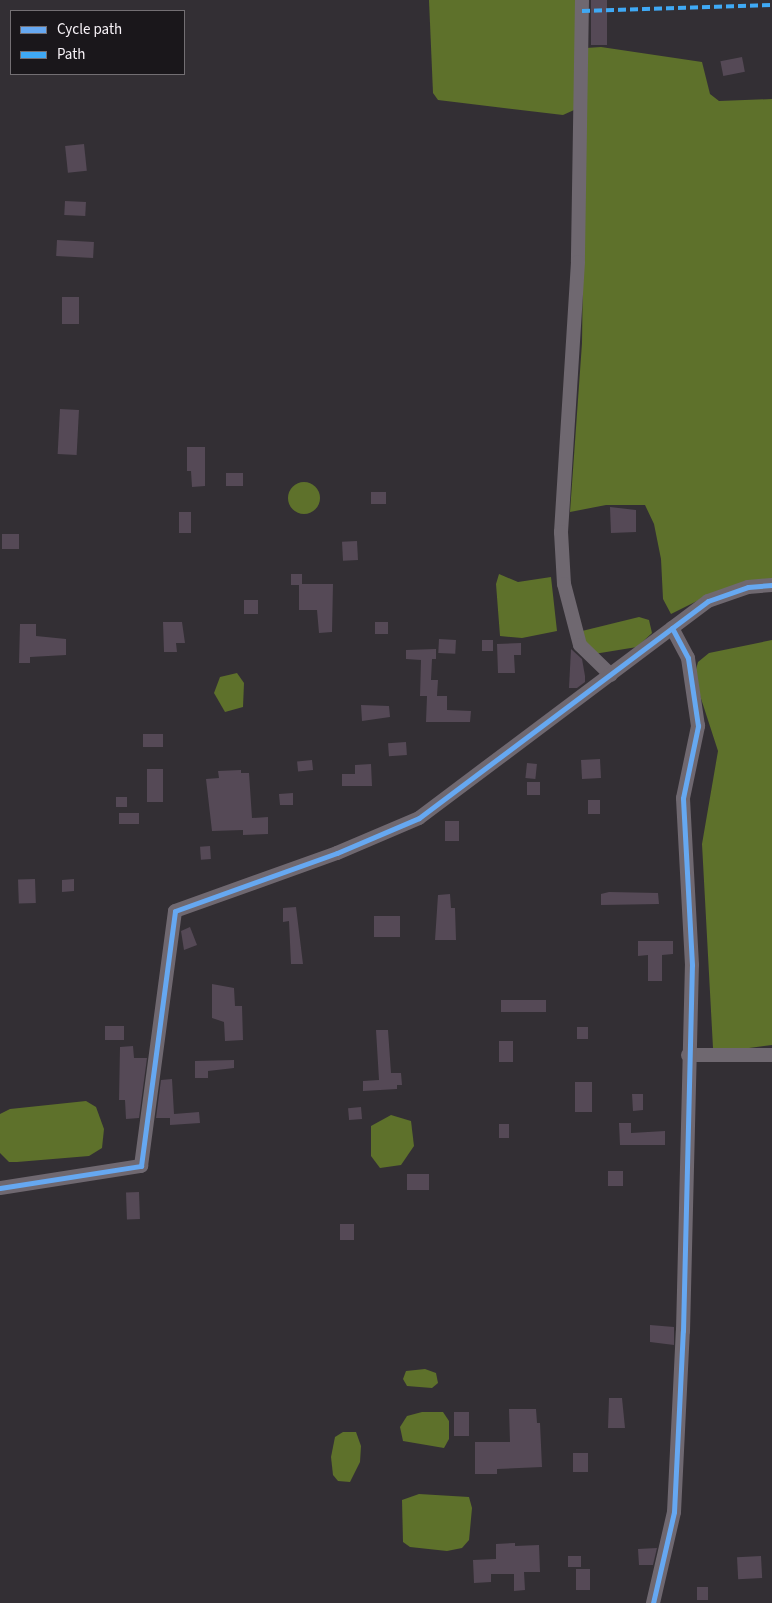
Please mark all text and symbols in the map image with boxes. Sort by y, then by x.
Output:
legend [10,10,185,75]
text: Cycle path [57,19,122,40]
text: Path [57,44,85,65]

